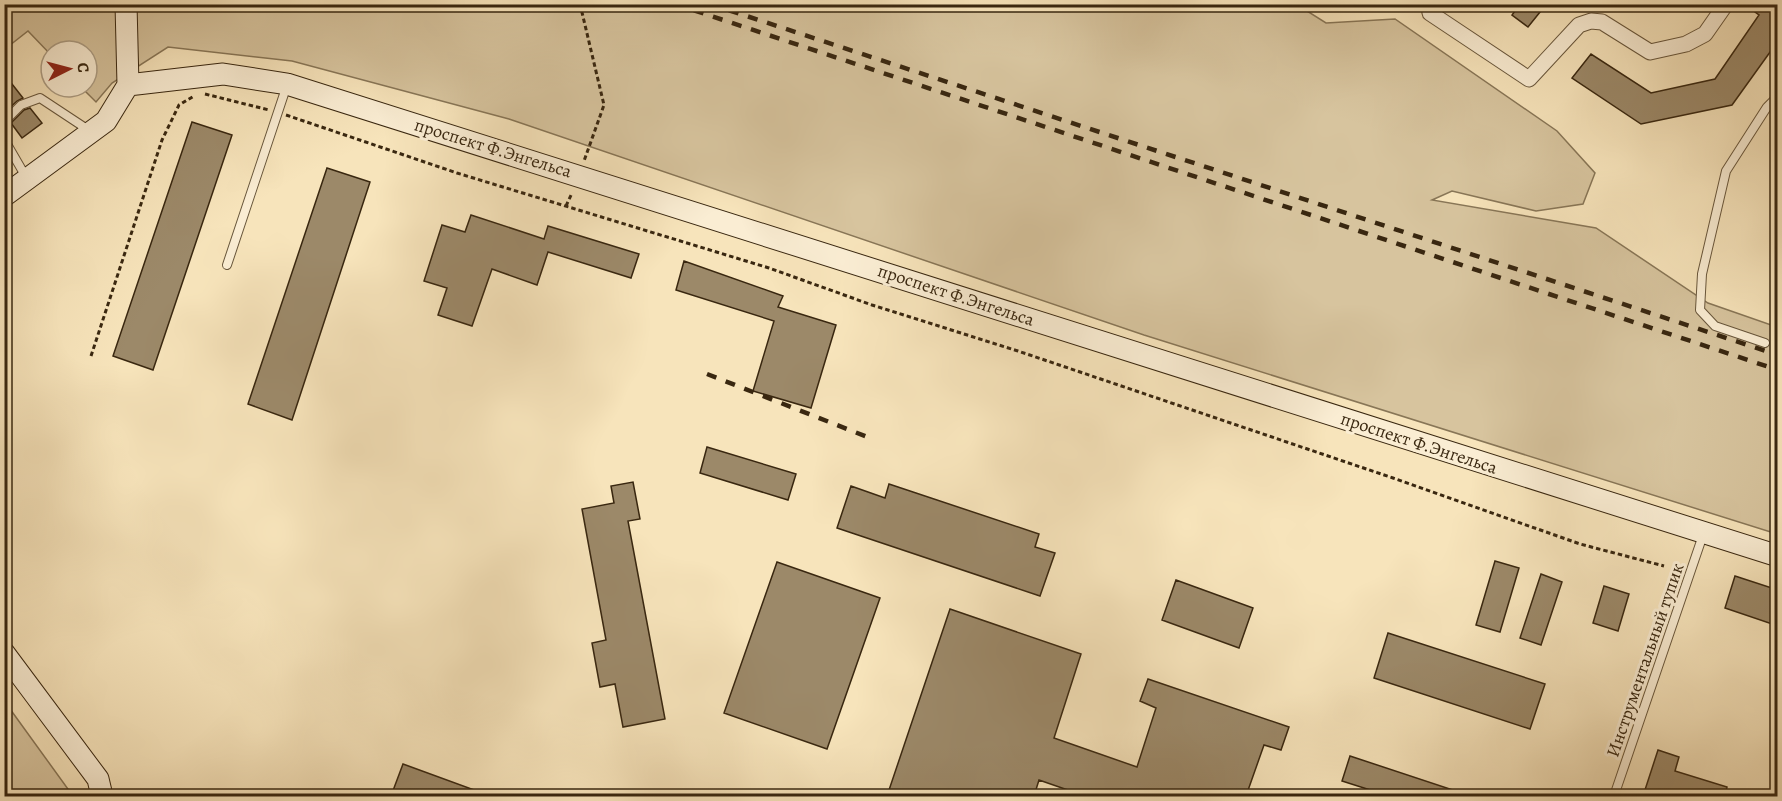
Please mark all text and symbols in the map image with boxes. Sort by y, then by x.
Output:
north arrow [39,39,99,99]
text: С [71,61,94,74]
street label: проспект Ф.Энгельса [411,113,575,184]
street label: проспект Ф.Энгельса [875,258,1038,332]
street label: проспект Ф.Энгельса [1338,406,1501,480]
street label: Инструментальный тупик [1600,560,1690,760]

